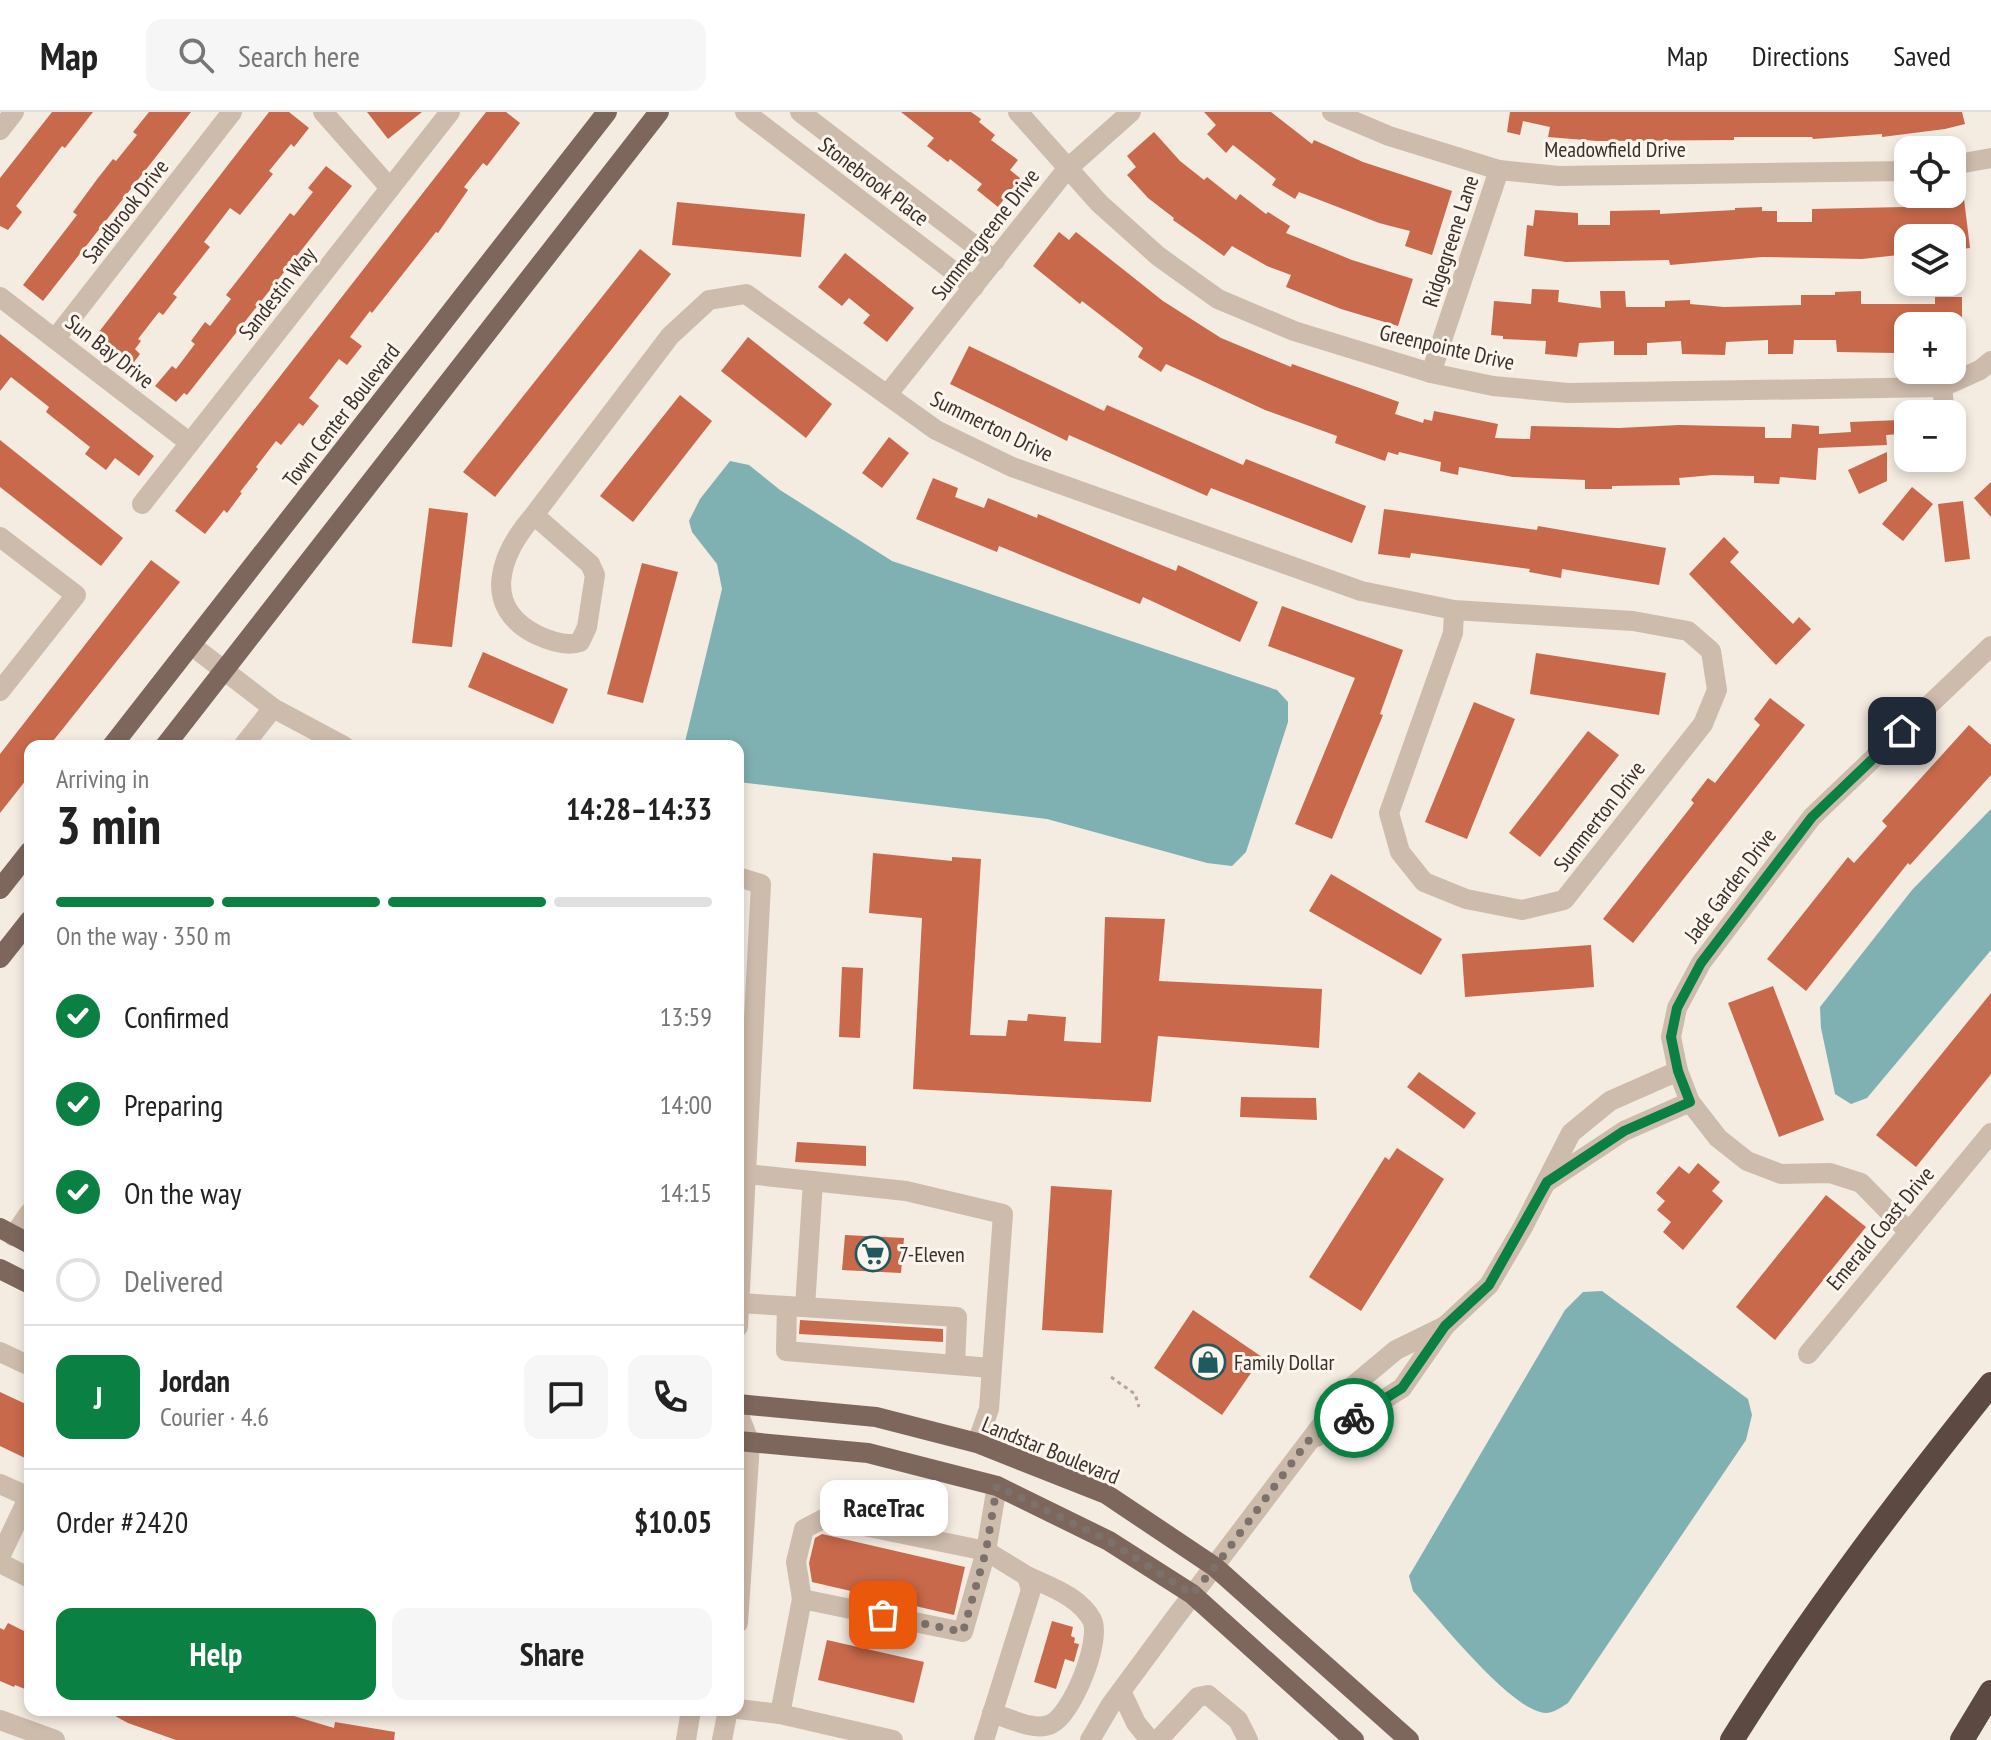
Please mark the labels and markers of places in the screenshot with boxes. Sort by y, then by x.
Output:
pin [1868,697,1936,765]
supermarket icon: 7-Eleven [854,1235,892,1273]
place label: 7-Eleven [899,1240,965,1268]
shop icon: Family Dollar [1189,1343,1227,1381]
place label: Family Dollar [1234,1348,1335,1376]
callout: RaceTrac [819,1479,947,1535]
pin [849,1581,917,1649]

